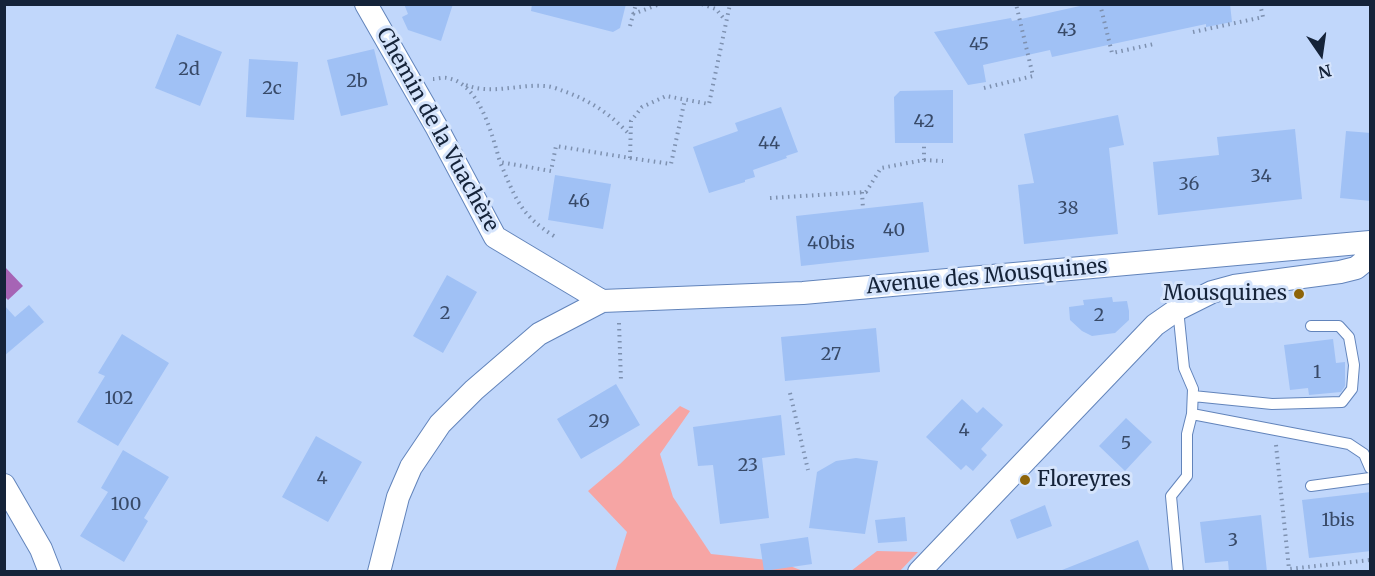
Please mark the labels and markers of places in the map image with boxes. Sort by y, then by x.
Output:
place label: Mousquines [1163,281,1287,307]
marker: Mousquines [1292,287,1306,301]
place label: Floreyres [1037,467,1131,493]
marker: Floreyres [1018,473,1032,487]

